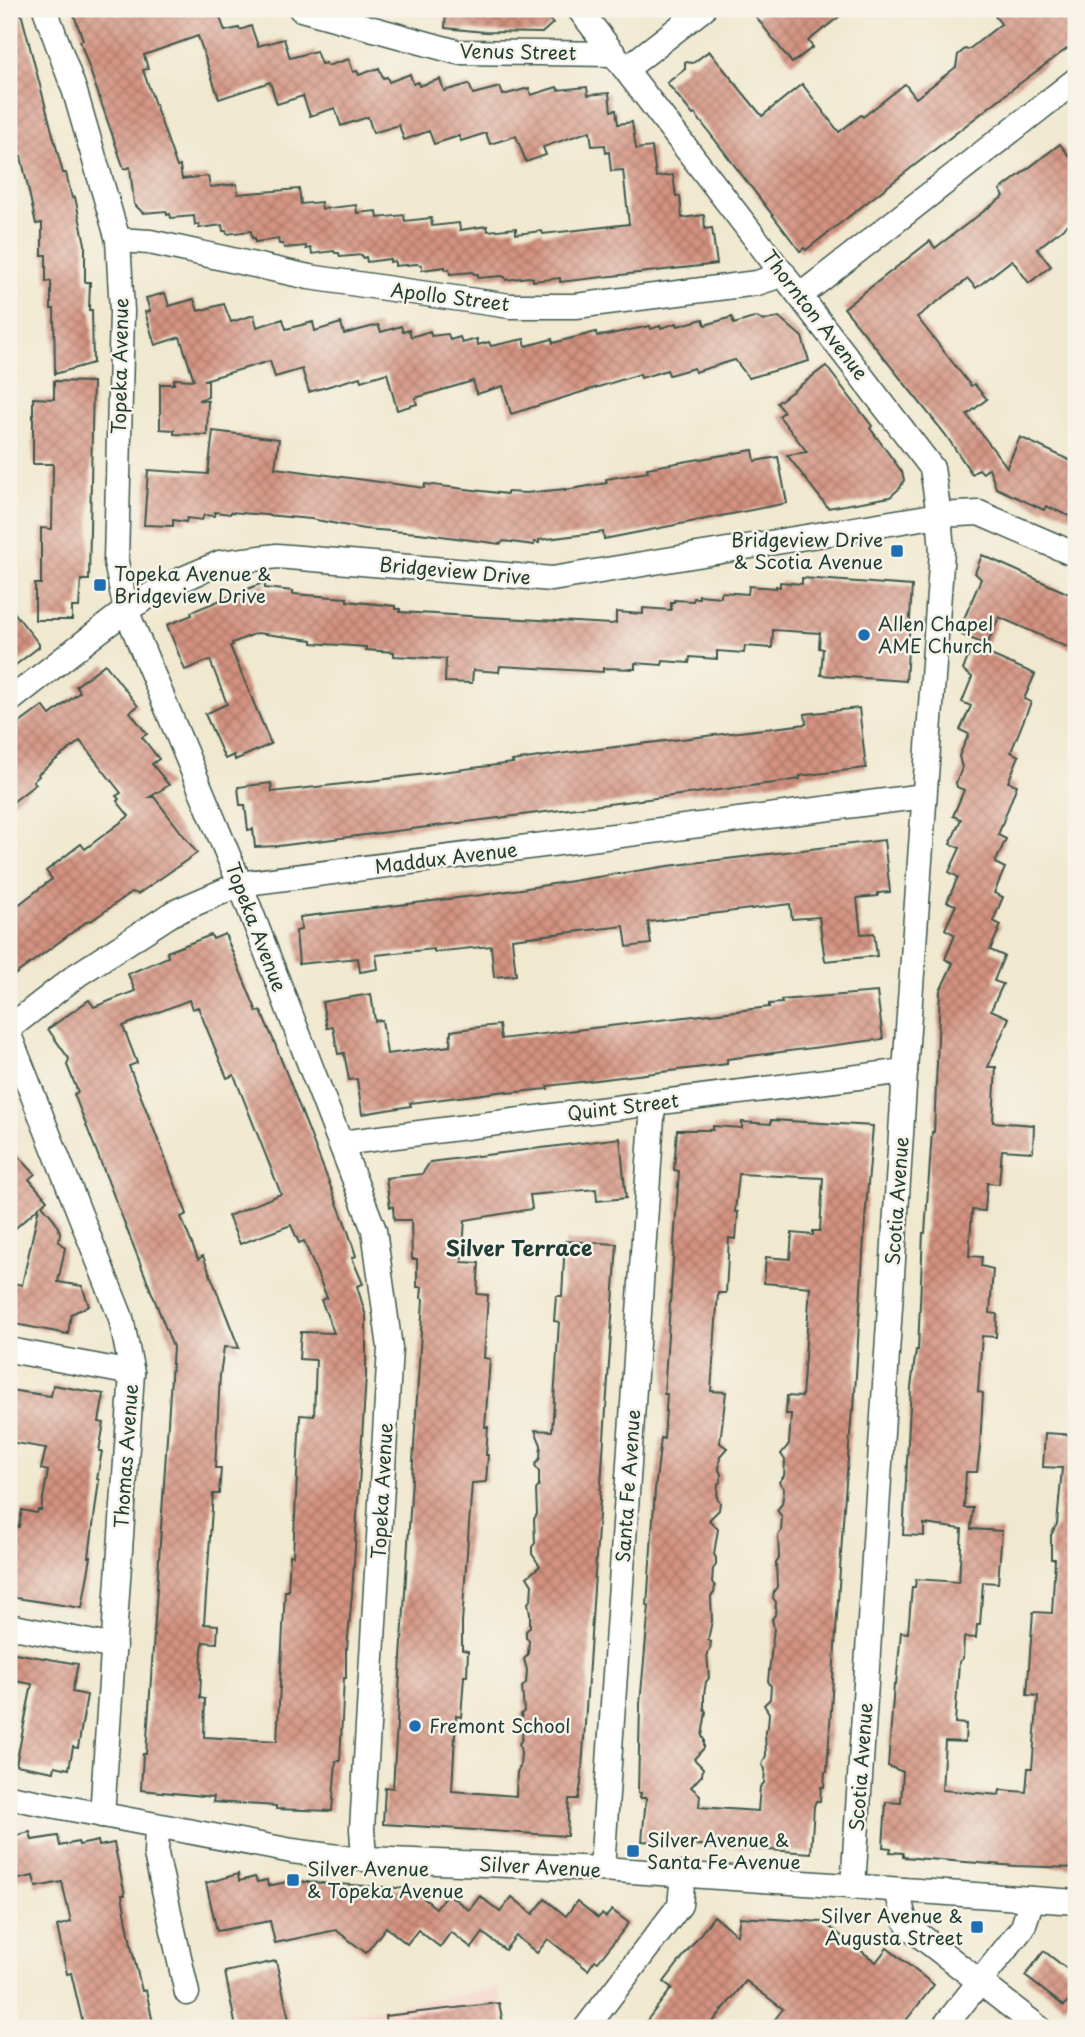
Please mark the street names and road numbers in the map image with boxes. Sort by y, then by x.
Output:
street label: Venus Street [459,36,577,66]
street label: Thornton Avenue [756,244,875,385]
street label: Apollo Street [389,275,511,317]
street label: Topeka Avenue [104,297,134,434]
street label: Bridgeview Drive [378,549,532,591]
street label: Maddux Avenue [373,834,519,880]
street label: Topeka Avenue [219,858,294,995]
street label: Quint Street [565,1085,681,1127]
street label: Scotia Avenue [878,1136,914,1266]
street label: Thomas Avenue [106,1383,144,1529]
street label: Santa Fe Avenue [608,1408,646,1563]
street label: Topeka Avenue [363,1422,399,1560]
street label: Scotia Avenue [842,1702,878,1832]
street label: Silver Avenue [478,1849,602,1883]

